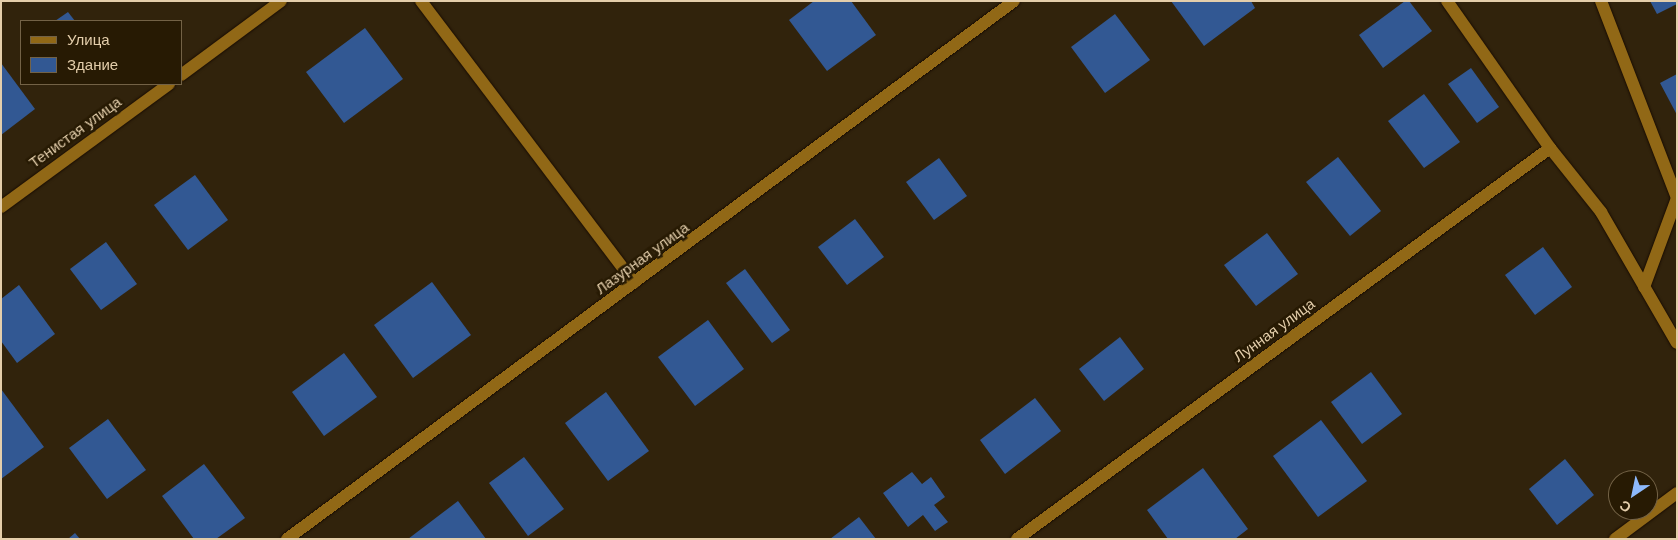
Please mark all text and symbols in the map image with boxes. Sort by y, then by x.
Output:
legend [20,20,182,85]
text: Улица [67,31,110,48]
text: Здание [67,56,118,73]
street label: Тенистая улица [25,93,125,171]
street label: Лазурная улица [592,218,692,298]
street label: Лунная улица [1230,295,1318,365]
north arrow [1608,470,1658,520]
text: С [1617,497,1634,516]

